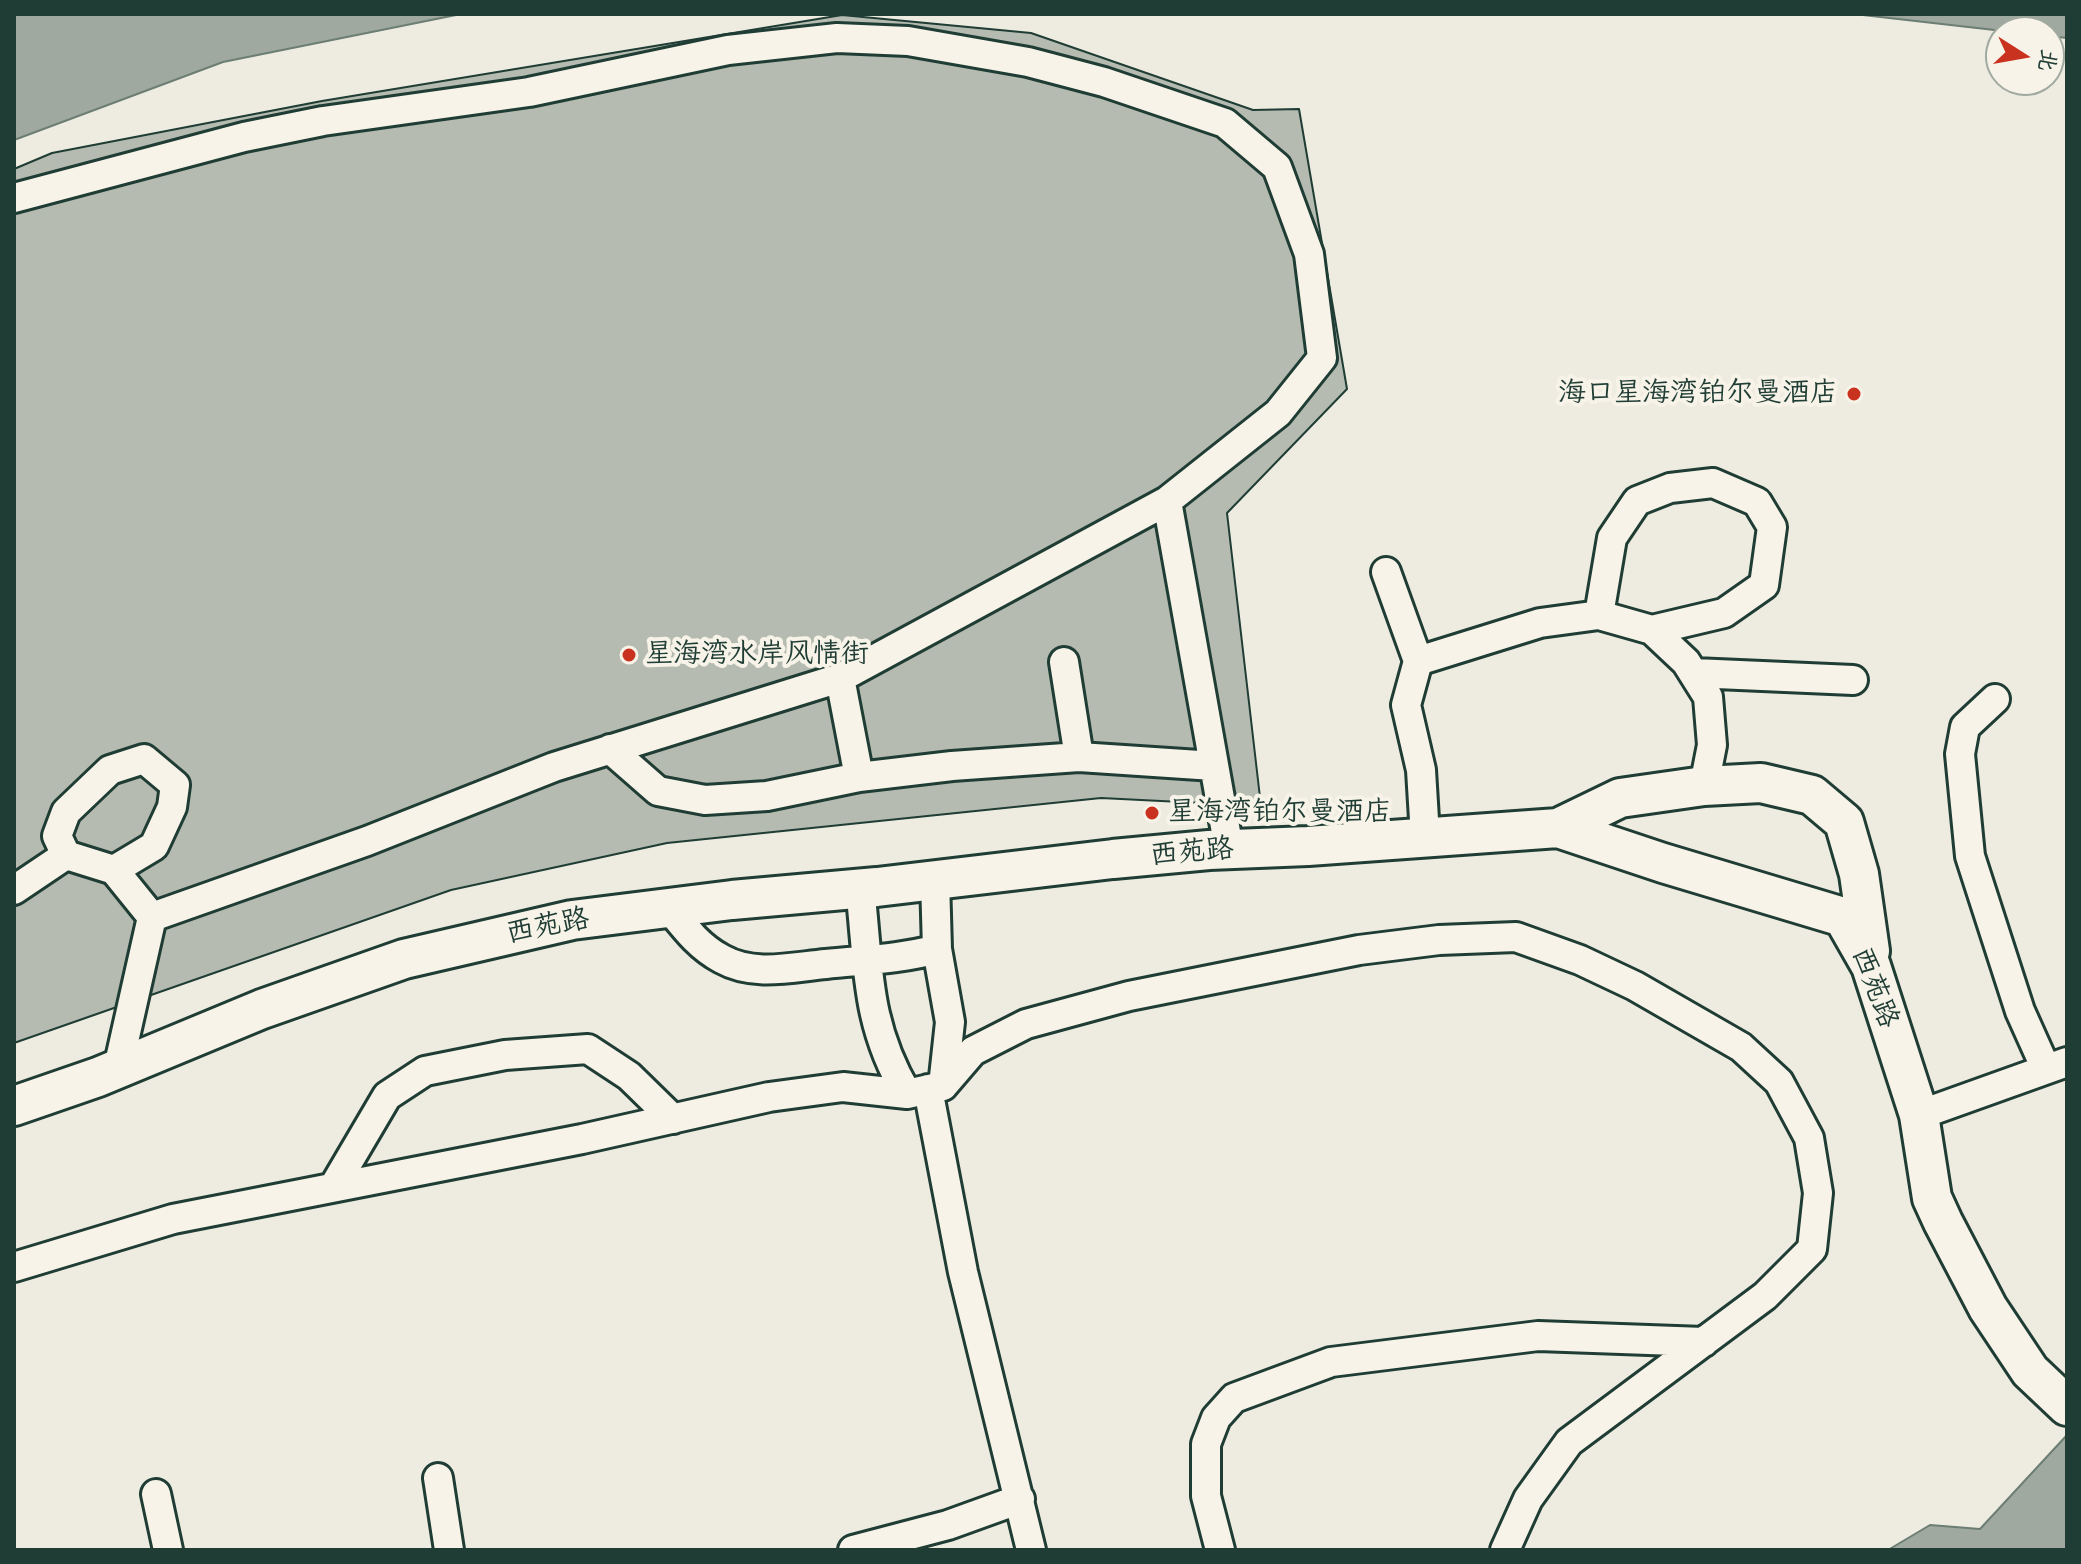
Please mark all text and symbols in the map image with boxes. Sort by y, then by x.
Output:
north arrow [1985,16,2065,96]
text: 北 [2032,47,2062,74]
place label: 海口星海湾铂尔曼酒店 [1558,377,1838,411]
marker: 海口星海湾铂尔曼酒店 [1845,385,1863,403]
place label: 星海湾水岸风情街 [645,638,869,672]
marker: 星海湾水岸风情街 [620,646,638,664]
place label: 星海湾铂尔曼酒店 [1168,796,1392,830]
marker: 星海湾铂尔曼酒店 [1143,804,1161,822]
street label: 西苑路 [1149,833,1235,873]
street label: 西苑路 [504,902,592,952]
street label: 西苑路 [1843,943,1905,1033]

